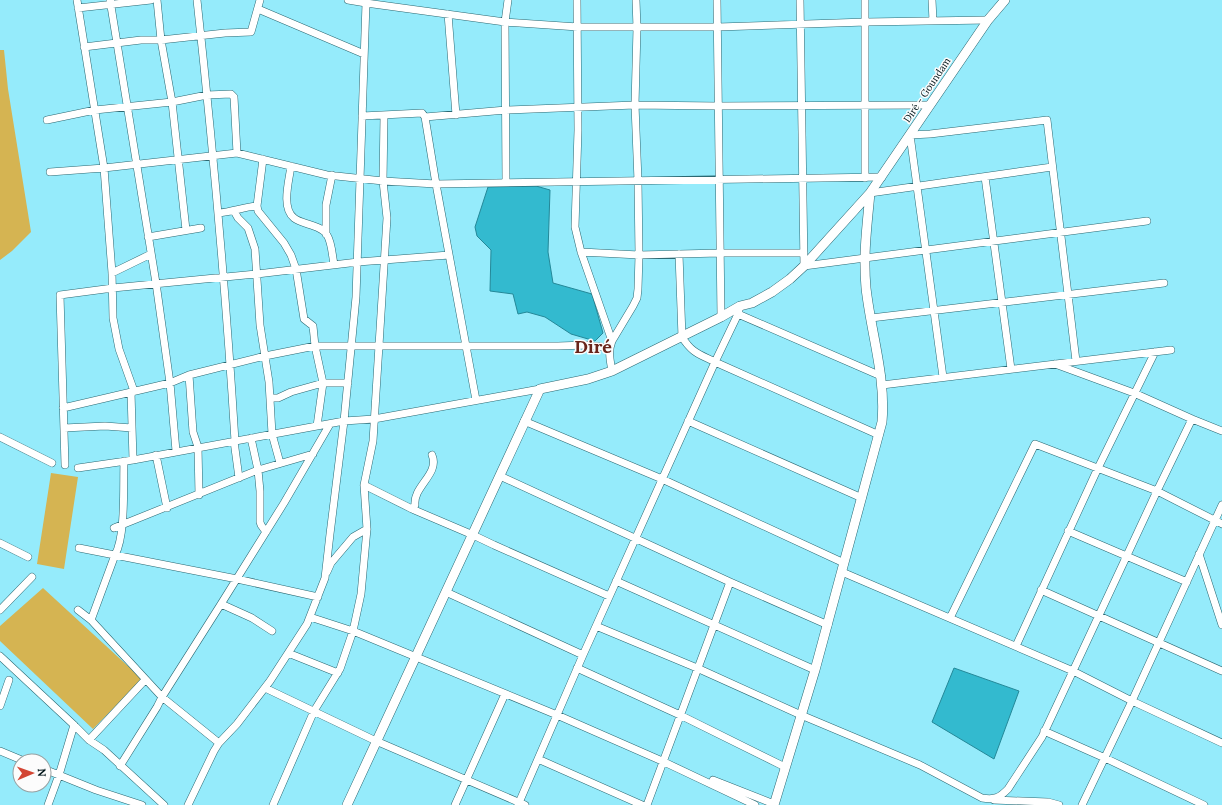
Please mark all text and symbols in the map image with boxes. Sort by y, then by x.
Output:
street label: Diré - Goundam [900,55,954,125]
district label: Diré [574,335,612,358]
north arrow [12,753,52,793]
text: N [35,768,49,778]

